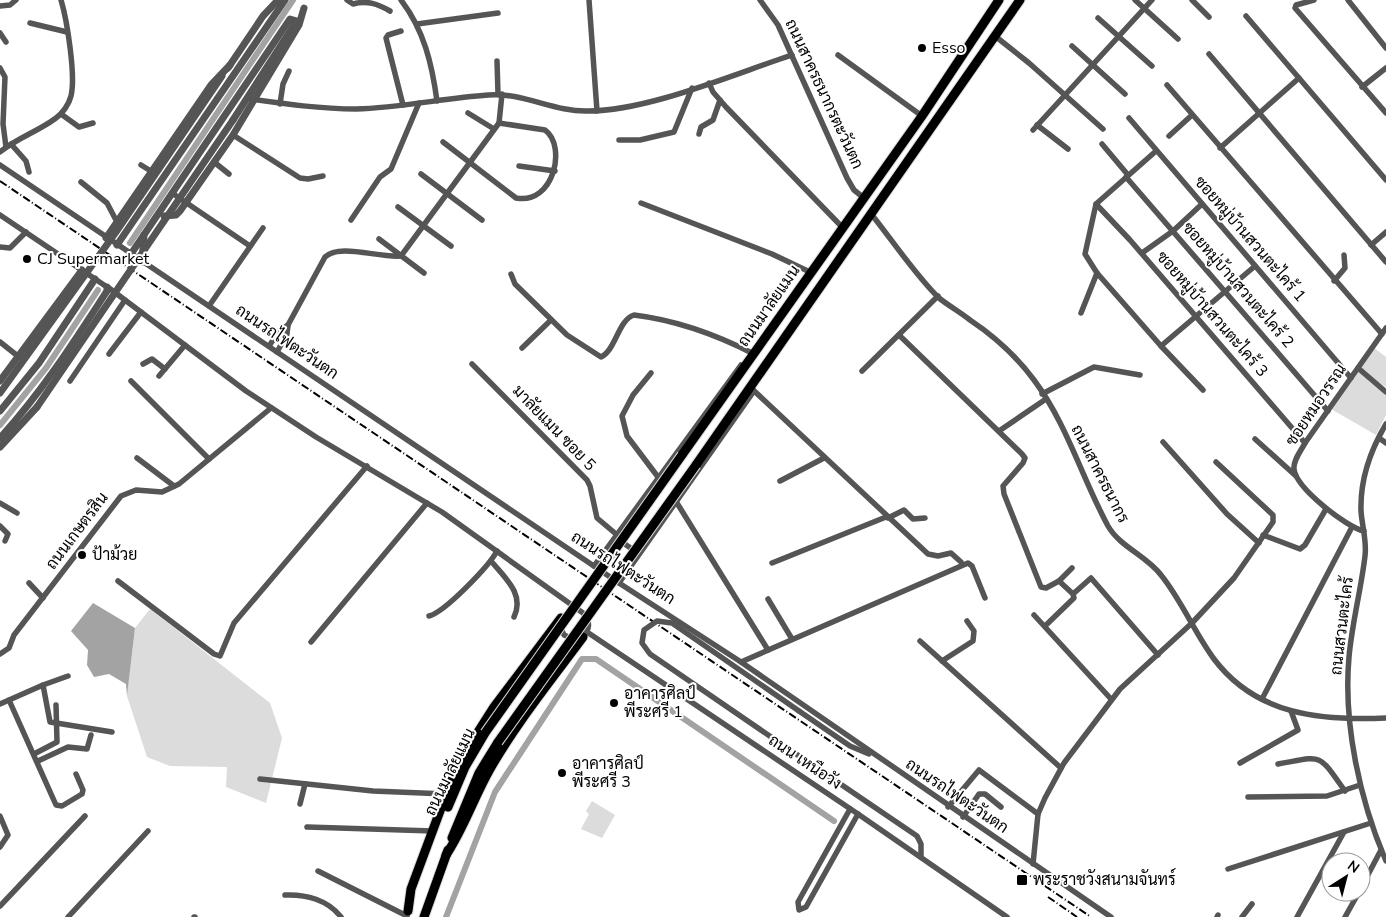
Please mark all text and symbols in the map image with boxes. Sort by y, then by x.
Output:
street label: ถนนสาครธนากรตะวันตก [780,15,868,173]
place label: Esso [932,37,966,59]
marker: Esso [916,42,928,54]
street label: ซอยหมู่บ้านสวนตะไคร้ 1 [1189,171,1312,307]
street label: ซอยหมู่บ้านสวนตะไคร้ 2 [1177,217,1300,353]
street label: ซอยหมู่บ้านสวนตะไคร้ 3 [1151,246,1274,382]
place label: CJ Supermarket [37,248,150,270]
marker: CJ Supermarket [21,253,33,265]
street label: ถนนมาลัยแมน [733,261,805,351]
street label: ถนนรถไฟตะวันตก [231,298,343,385]
street label: ซอยหมอวรรณ [1280,360,1352,450]
street label: มาลัยแมน ซอย 5 [507,380,601,476]
street label: ถนนสาครธนากร [1066,421,1134,527]
street label: ถนนเกษตรสิน [41,488,113,574]
street label: ถนนรถไฟตะวันตก [567,525,680,610]
place label: ป้าม้วย [92,544,137,566]
marker: ป้าม้วย [76,549,88,561]
street label: ถนนสวนตะไคร้ [1324,574,1359,677]
place label: อาคารศิลป์ พีระศรี 1 [624,683,696,723]
marker: อาคารศิลป์ พีระศรี 1 [608,697,620,709]
street label: ถนนมาลัยแมน [419,724,481,820]
street label: ถนน เหนือวัง [764,729,846,795]
street label: ถนนรถไฟตะวันตก [901,752,1013,839]
place label: อาคารศิลป์ พีระศรี 3 [572,753,644,793]
marker: อาคารศิลป์ พีระศรี 3 [556,767,568,779]
north arrow [1321,852,1371,902]
text: N [1344,856,1363,878]
place label: พระราชวังสนามจันทร์ [1033,867,1176,891]
marker: พระราชวังสนามจันทร์ [1015,873,1029,887]

